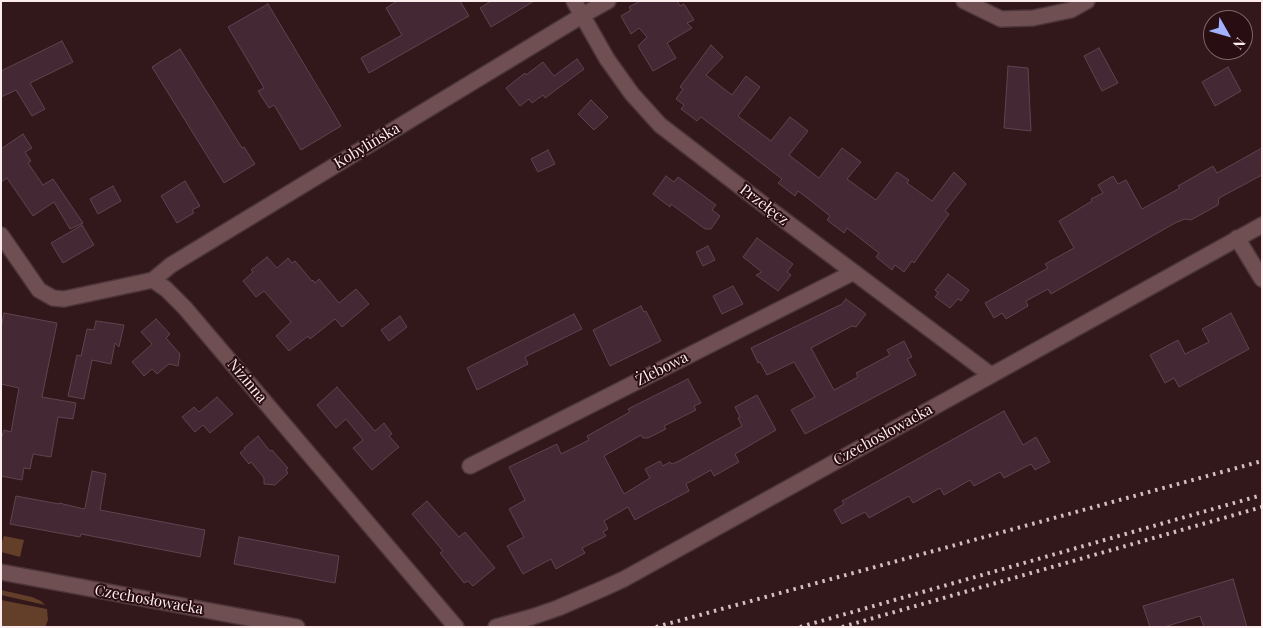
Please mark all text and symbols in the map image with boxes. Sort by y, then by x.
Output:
north arrow [1203,10,1253,60]
text: N [1229,34,1250,54]
street label: Kobylińska [331,119,403,173]
street label: Przełęcz [736,181,792,229]
street label: Żlebowa [633,348,691,390]
street label: Nizinna [223,355,271,407]
street label: Czechosłowacka [830,400,936,470]
street label: Czechosłowacka [93,582,205,618]

